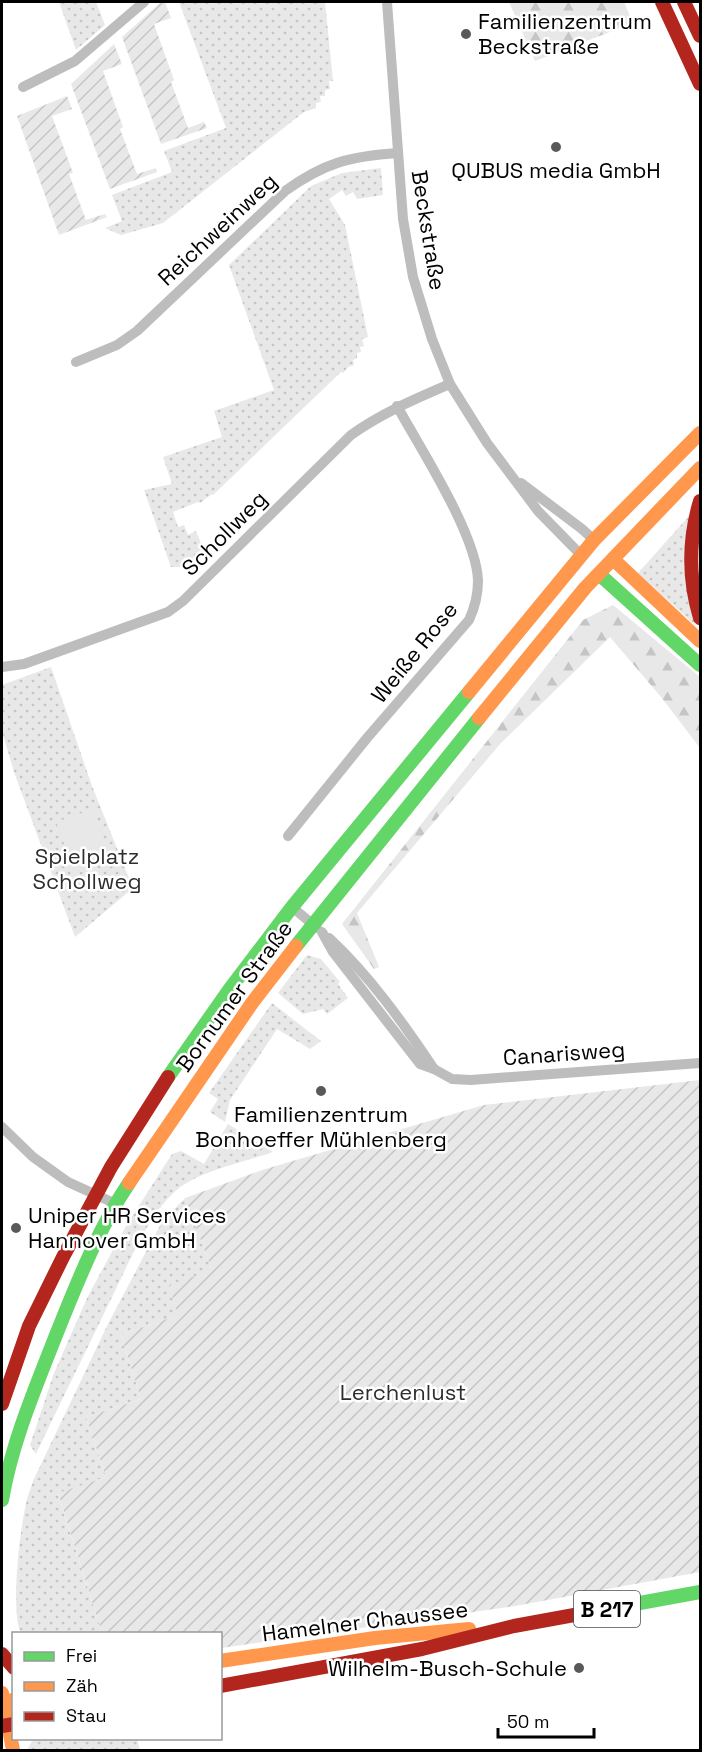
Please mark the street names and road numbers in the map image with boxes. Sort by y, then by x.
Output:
street label: Reichweinweg [152,167,282,291]
street label: Beckstraße [406,168,452,292]
street label: Schollweg [176,485,272,581]
street label: Weiße Rose [365,596,463,708]
street label: Bornumer Straße [170,915,298,1077]
street label: Canarisweg [502,1035,626,1071]
road number: B 217 [574,1591,640,1627]
street label: Hamelner Chaussee [260,1594,470,1648]

